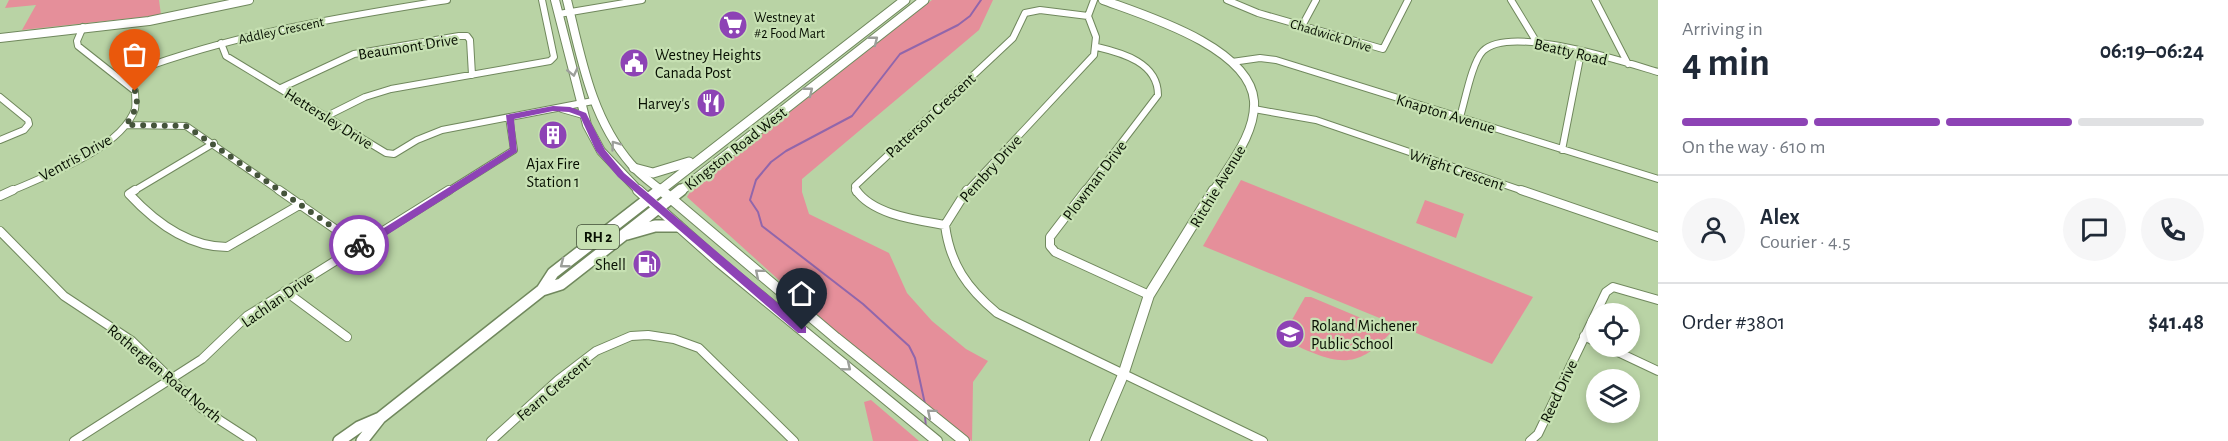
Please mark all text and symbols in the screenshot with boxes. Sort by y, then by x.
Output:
supermarket icon: Westney at #2 Food Mart [717,9,749,41]
place label: Westney at #2 Food Mart [754,11,826,41]
street label: Addley Crescent [237,15,326,47]
street label: Chadwick Drive [1288,17,1373,55]
text: Arriving in [1682,19,1763,39]
pin [109,29,160,91]
street label: Beaumont Drive [357,31,459,63]
one-way arrow [867,36,878,47]
street label: Beatty Road [1532,36,1609,69]
icon: bag [118,38,151,71]
text: 06:19–06:24 [2100,40,2204,62]
text: 4 min [1682,44,1770,83]
public building icon: Westney Heights Canada Post [618,47,650,79]
place label: Westney Heights Canada Post [655,47,761,81]
one-way arrow [565,67,578,77]
street label: Patterson Crescent [883,70,978,161]
street label: Hettersley Drive [281,85,375,153]
restaurant icon: Harvey's [695,87,727,119]
one-way arrow [802,88,813,99]
street label: Knapton Avenue [1394,91,1497,137]
place label: Harvey's [637,96,690,113]
street label: Kingston Road West [682,104,790,193]
building icon: Ajax Fire Station 1 [537,119,569,151]
street label: Ventris Drive [37,132,114,184]
street label: Pembry Drive [957,132,1026,206]
text: On the way · 610 m [1682,137,1826,157]
street label: Plowman Drive [1060,138,1130,223]
one-way arrow [611,140,622,151]
street label: Ritchie Avenue [1187,143,1249,230]
street label: Wright Crescent [1407,146,1506,194]
place label: Ajax Fire Station 1 [526,156,580,190]
button: person [1682,198,1745,261]
button: chat [2063,198,2126,261]
button: phone [2141,198,2204,261]
text: Alex [1760,206,1800,228]
courier [329,215,389,275]
road number: RH 2 [577,225,619,249]
icon: bike [343,229,376,262]
text: Courier · 4.5 [1760,232,1851,252]
fuel station icon: Shell [631,248,663,280]
one-way arrow [560,257,571,268]
place label: Shell [595,257,626,273]
pin [776,268,827,330]
street label: Lachlan Drive [239,269,317,330]
one-way arrow [755,269,766,280]
icon: home [785,277,818,310]
map controls [1586,303,1640,423]
button: locate [1586,303,1640,357]
text: Order #3801 [1682,311,1785,333]
text: $41.48 [2148,311,2204,333]
school or university icon: Roland Michener Public School [1274,318,1306,350]
place label: Roland Michener Public School [1311,318,1418,352]
street label: Rotherglen Road North [104,322,224,426]
street label: Fearn Crescent [514,354,593,424]
street label: Reed Drive [1537,358,1580,425]
one-way arrow [840,359,851,370]
button: layers [1586,369,1640,423]
one-way arrow [927,409,938,420]

